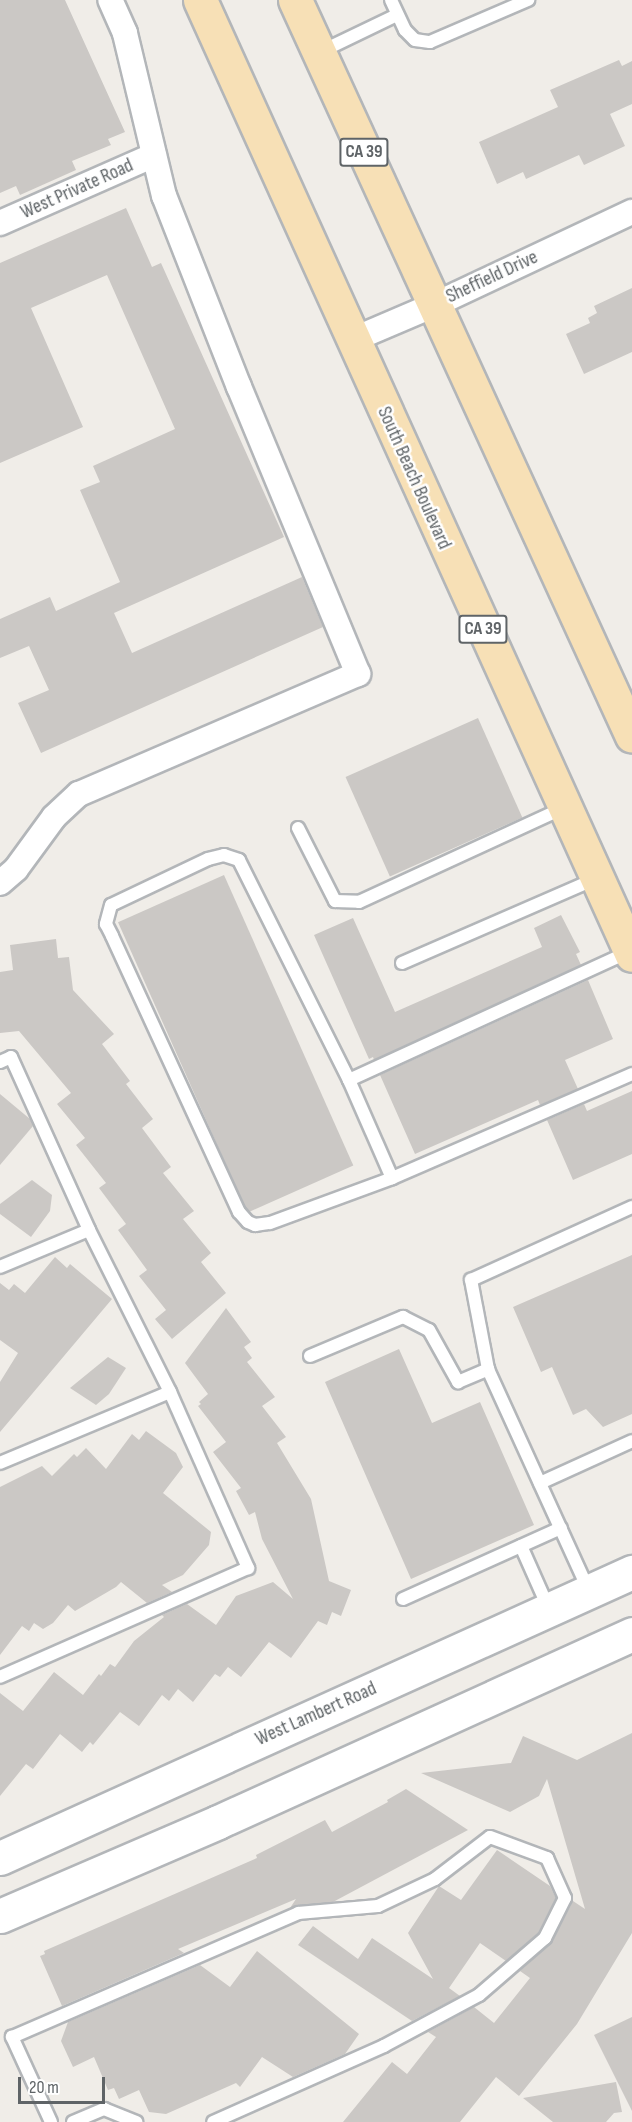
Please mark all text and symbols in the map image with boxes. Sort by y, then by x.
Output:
road number: CA 39 [338,137,389,167]
street label: West Private Road [17,153,137,225]
street label: Sheffield Drive [442,245,542,309]
street label: South Beach Boulevard [372,403,456,553]
road number: CA 39 [458,614,508,644]
street label: West Lambert Road [252,1677,380,1751]
scale bar [21,2065,108,2103]
text: 20 m [29,2077,59,2098]

